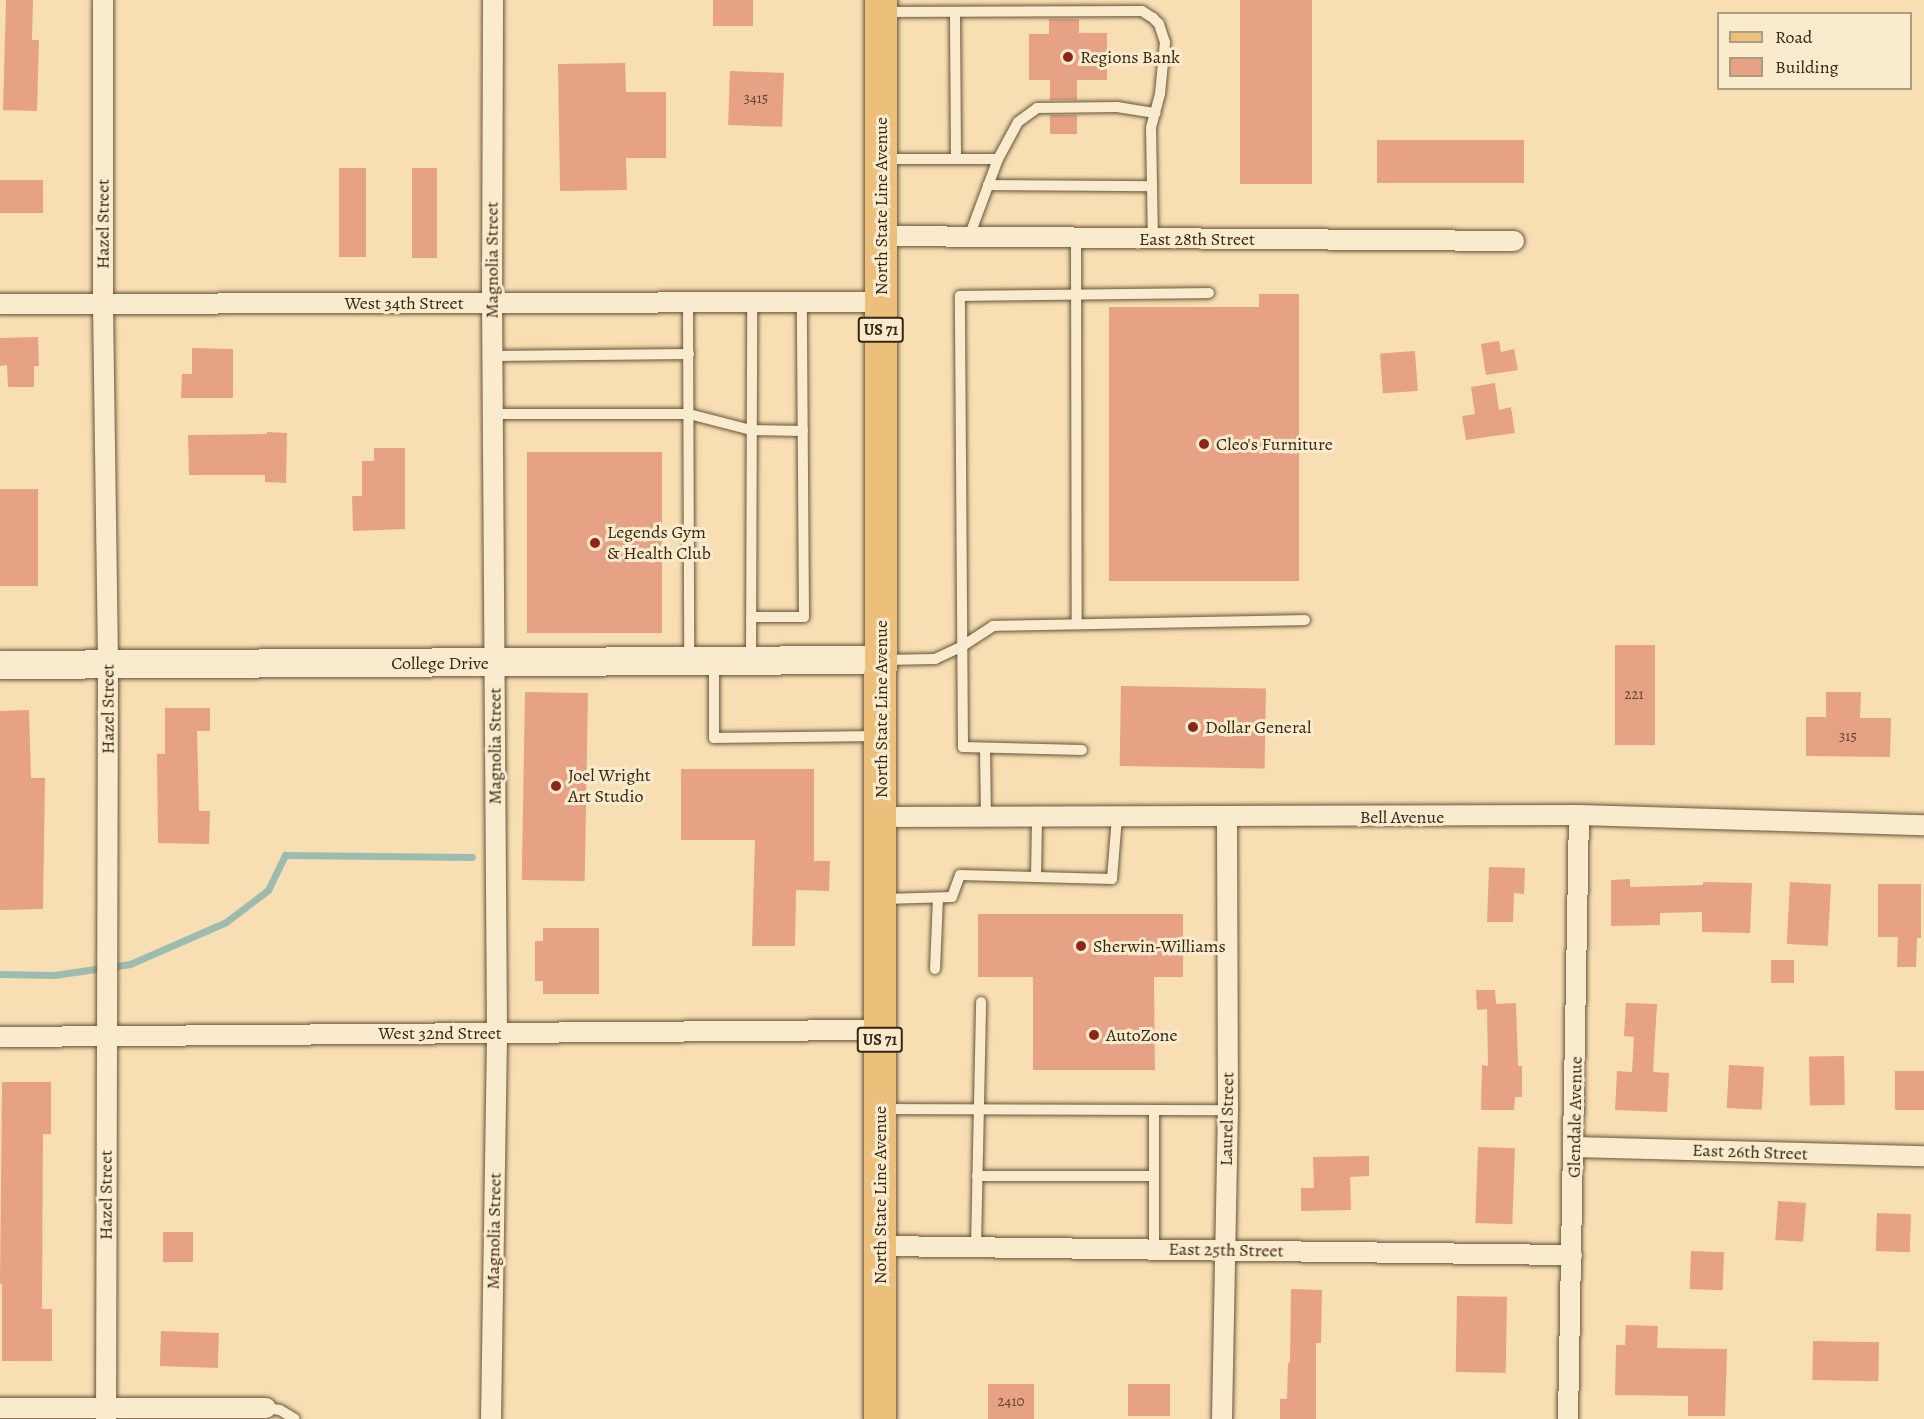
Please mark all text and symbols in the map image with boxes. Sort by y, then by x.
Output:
legend [1717,12,1912,90]
text: Road [1775,25,1812,49]
place label: Regions Bank [1080,46,1180,68]
marker: Regions Bank [1061,50,1075,64]
text: Building [1775,55,1839,79]
house number: 3415 [744,90,768,108]
street label: North State Line Avenue [870,117,892,295]
street label: Hazel Street [92,179,114,269]
street label: Magnolia Street [481,202,503,318]
street label: East 28th Street [1139,228,1255,250]
street label: West 34th Street [344,292,464,314]
road number: US 71 [857,317,905,343]
place label: Cleo's Furniture [1216,433,1333,455]
marker: Cleo's Furniture [1197,437,1211,451]
place label: Legends Gym & Health Club [607,522,711,564]
marker: Legends Gym & Health Club [588,536,602,550]
street label: North State Line Avenue [870,620,892,798]
street label: College Drive [391,652,489,674]
street label: Hazel Street [97,664,119,754]
house number: 221 [1624,686,1644,704]
street label: Magnolia Street [484,688,506,804]
place label: Dollar General [1205,716,1311,738]
marker: Dollar General [1186,720,1200,734]
house number: 315 [1839,728,1857,746]
place label: Joel Wright Art Studio [568,765,651,808]
marker: Joel Wright Art Studio [549,779,563,793]
street label: Bell Avenue [1360,806,1444,828]
place label: Sherwin-Williams [1093,935,1226,957]
marker: Sherwin-Williams [1074,939,1088,953]
street label: West 32nd Street [378,1022,502,1044]
place label: AutoZone [1106,1024,1178,1046]
road number: US 71 [856,1027,904,1053]
marker: AutoZone [1087,1028,1101,1042]
street label: Glendale Avenue [1563,1056,1587,1178]
street label: Laurel Street [1215,1072,1239,1166]
street label: North State Line Avenue [869,1106,891,1284]
street label: East 26th Street [1692,1139,1808,1165]
street label: Hazel Street [95,1150,117,1240]
street label: Magnolia Street [482,1172,506,1290]
street label: East 25th Street [1168,1238,1284,1262]
house number: 2410 [997,1393,1025,1411]

